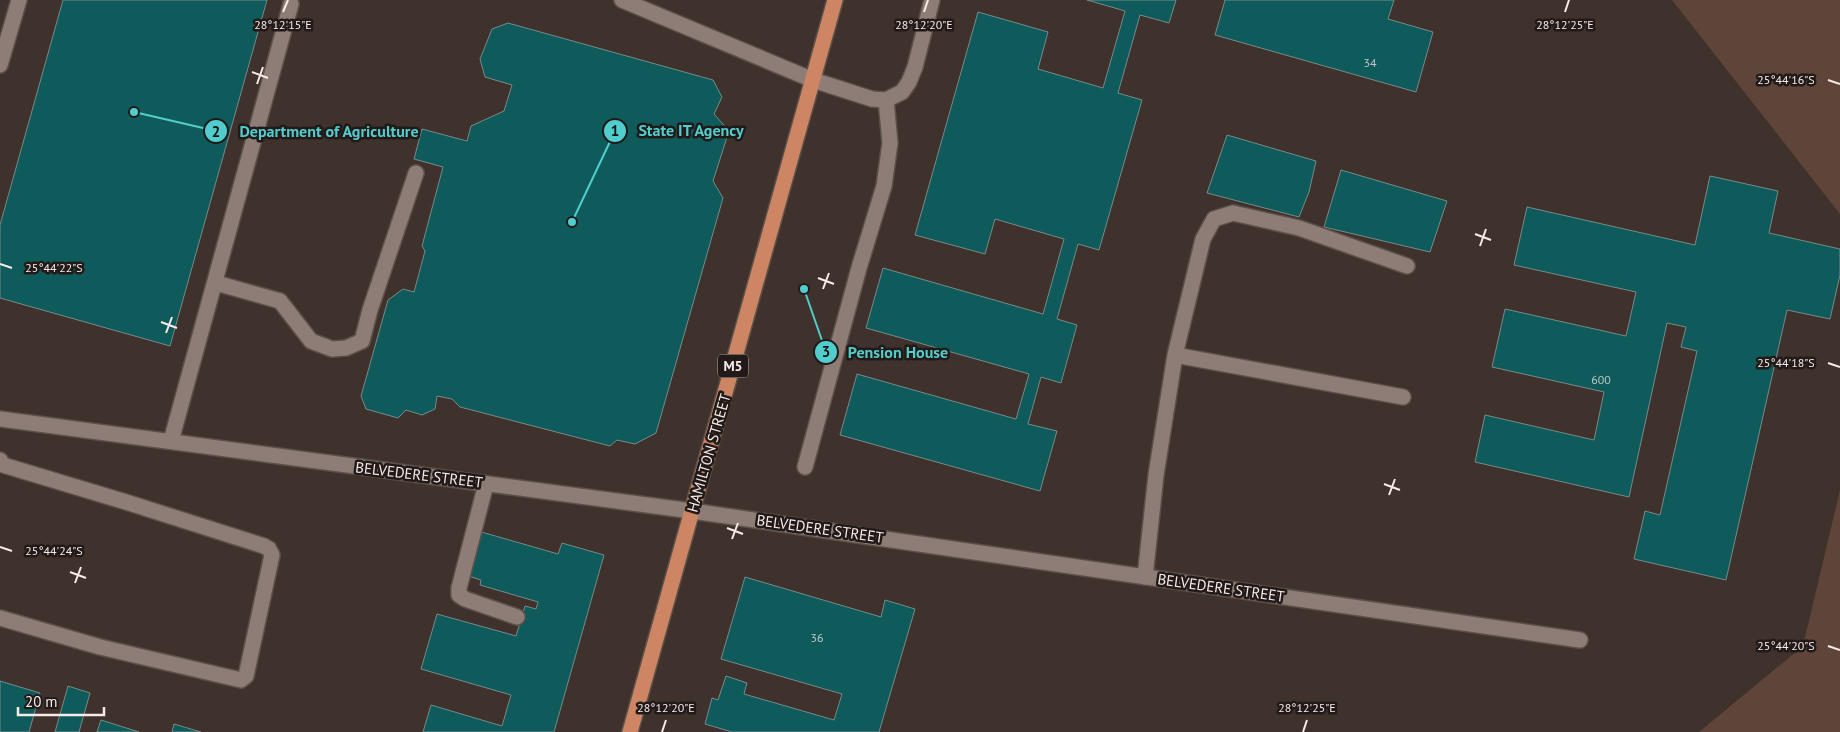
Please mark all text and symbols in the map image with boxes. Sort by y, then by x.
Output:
text: 28°12'15"E [254,17,312,32]
text: 28°12'20"E [895,17,953,32]
text: 28°12'25"E [1536,17,1594,32]
house number: 34 [1363,55,1377,70]
text: 25°44'16"S [1757,72,1815,87]
callout: State IT Agency [602,115,754,146]
callout: Department of Agriculture [204,116,429,147]
text: State IT Agency [638,120,744,140]
text: Department of Agriculture [239,121,419,141]
text: 1 [611,121,619,140]
text: 2 [212,122,220,141]
text: 25°44'22"S [25,260,83,275]
callout: Pension House [813,337,958,368]
text: 3 [822,342,830,361]
text: Pension House [848,342,948,362]
road number: M5 [718,354,748,378]
text: 25°44'18"S [1757,355,1815,370]
house number: 600 [1591,372,1611,387]
street label: HAMILTON STREET [682,391,735,514]
street label: BELVEDERE STREET [354,457,484,492]
street label: BELVEDERE STREET [755,510,885,547]
text: 25°44'24"S [25,543,83,558]
street label: BELVEDERE STREET [1156,569,1286,606]
house number: 36 [810,630,824,645]
text: 25°44'20"S [1757,638,1815,653]
scale bar [18,684,104,716]
text: 20 m [25,692,58,711]
text: 28°12'20"E [637,700,695,715]
text: 28°12'25"E [1278,700,1336,715]

